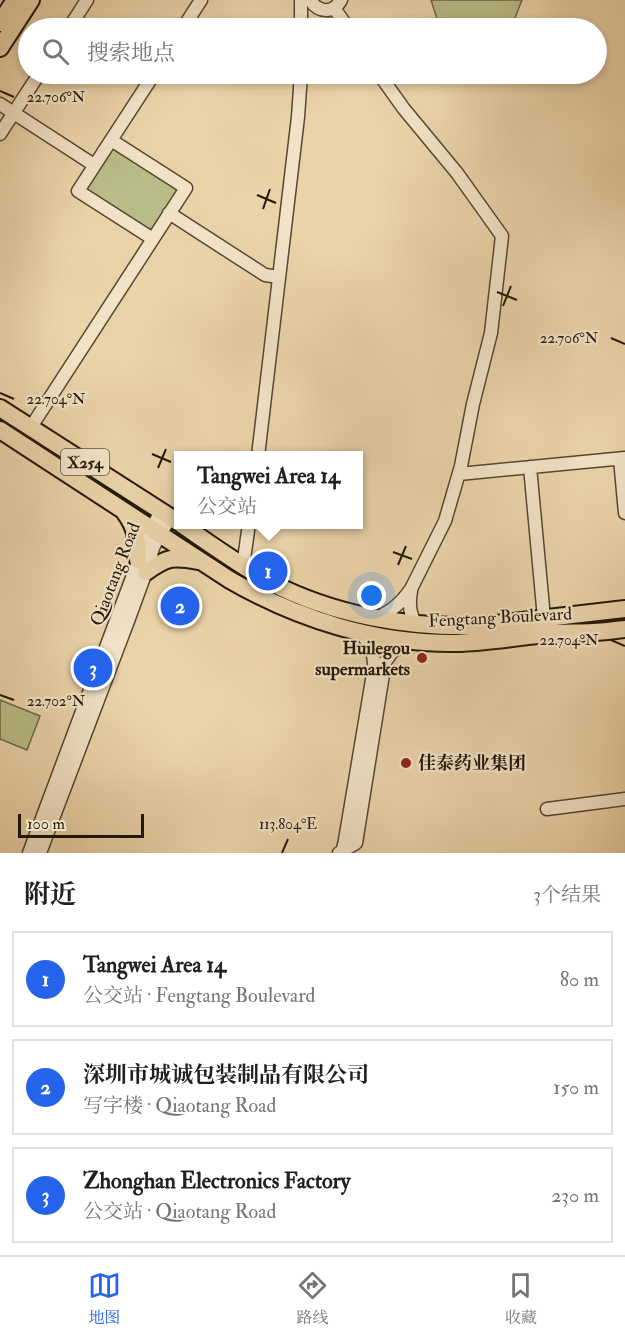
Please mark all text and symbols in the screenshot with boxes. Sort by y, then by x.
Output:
search box [18,18,607,84]
icon: search [39,35,72,68]
text: 搜索地点 [87,39,175,67]
text: 22.706°N [27,88,86,107]
text: 22.706°N [540,329,599,348]
text: 22.704°N [27,390,86,409]
road number: X254 [61,449,109,475]
popup [174,451,363,529]
text: Tangwei Area 14 [197,462,340,490]
text: 公交站 [197,494,257,519]
street label: Qiaotang Road [85,519,146,629]
pin: 1 [248,548,288,594]
your location [357,581,386,610]
pin: 2 [160,584,200,628]
street label: Fengtang Boulevard [427,602,573,633]
text: 22.704°N [540,631,599,650]
place label: Huilegou supermarkets [315,637,411,681]
pin: 3 [74,646,112,690]
marker: Huilegou supermarkets [415,651,429,665]
text: 22.702°N [27,692,86,711]
place label: 佳泰药业集团 [418,752,526,775]
marker: 佳泰药业集团 [399,756,413,770]
scale bar [18,811,144,838]
text: 100 m [27,814,65,834]
text: 113.804°E [259,815,317,834]
text: 附近 [24,879,76,911]
text: 3个结果 [533,882,601,907]
text: Tangwei Area 14 [83,951,226,979]
text: 1 [42,967,49,992]
text: 80 m [560,967,599,992]
text: 公交站 · Fengtang Boulevard [83,983,315,1008]
text: 深圳市城诚包装制品有限公司 [83,1061,369,1089]
text: 2 [40,1075,51,1100]
text: 150 m [553,1075,599,1100]
text: 写字楼 · Qiaotang Road [83,1093,276,1118]
text: Zhonghan Electronics Factory [83,1167,350,1195]
text: 3 [42,1183,49,1208]
text: 230 m [551,1183,599,1208]
text: 公交站 · Qiaotang Road [83,1199,276,1224]
tab: 地图 [88,1269,121,1328]
tab: 路线 [296,1269,329,1328]
tab: 收藏 [504,1269,537,1328]

